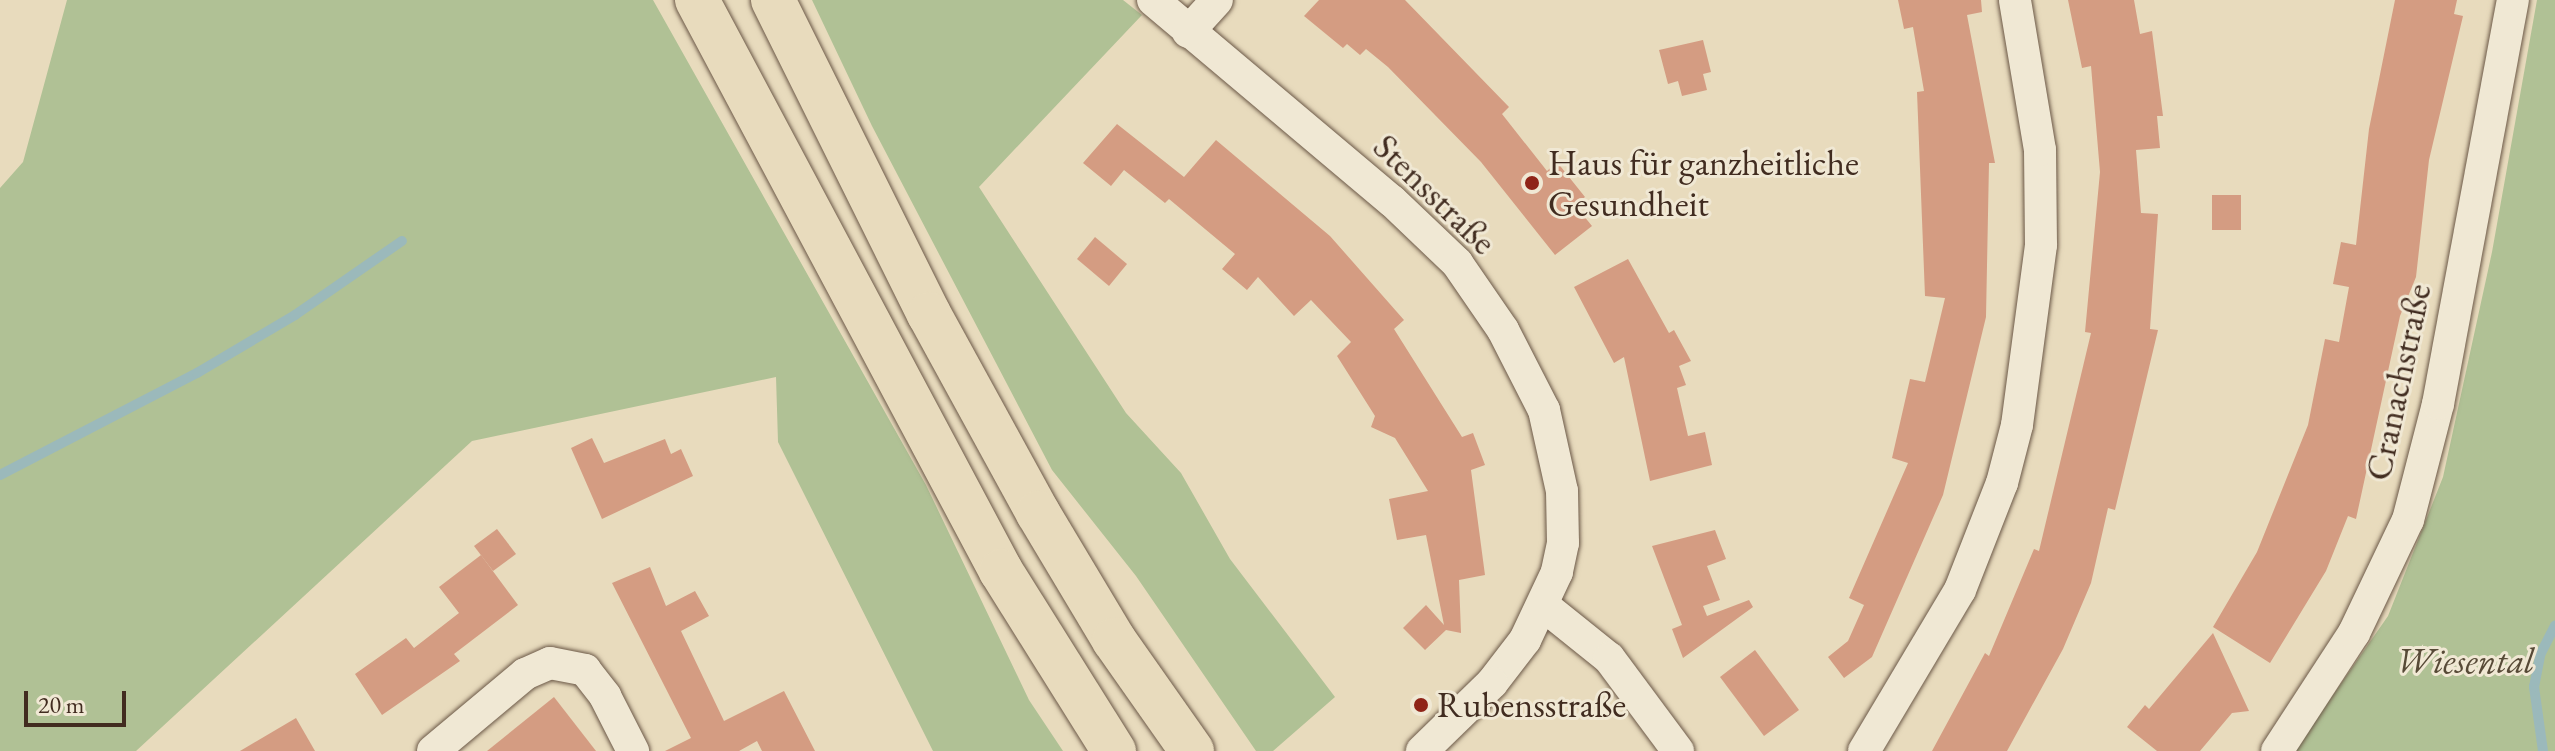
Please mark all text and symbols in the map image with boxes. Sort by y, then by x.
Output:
street label: Stensstraße [1365,125,1505,263]
place label: Haus für ganzheitliche Gesundheit [1548,140,1859,225]
marker: Haus für ganzheitliche Gesundheit [1523,174,1541,192]
street label: Cranachstraße [2356,280,2440,484]
park label: Wiesental [2396,639,2534,683]
scale bar [28,675,130,725]
place label: Rubensstraße [1437,683,1626,727]
text: 20 m [38,689,85,720]
marker: Rubensstraße [1412,696,1430,714]

